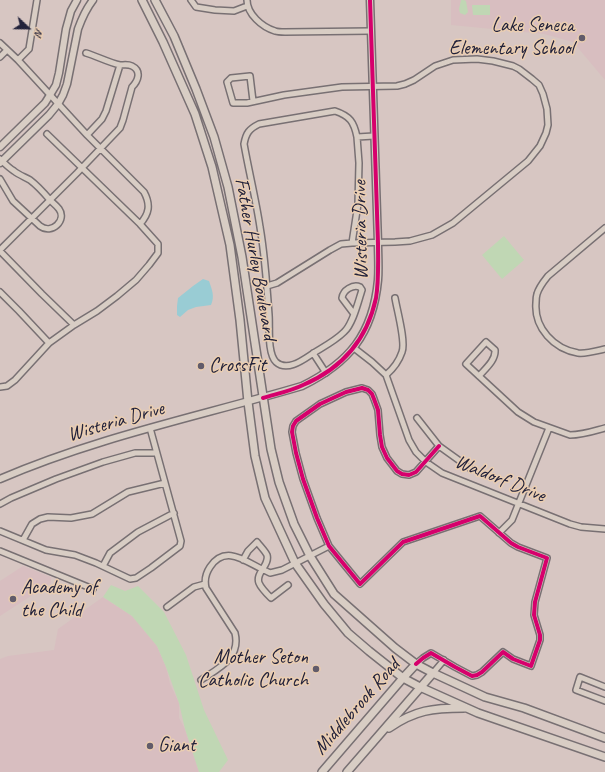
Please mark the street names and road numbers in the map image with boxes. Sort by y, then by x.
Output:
street label: Father Hurley Boulevard [229,176,281,342]
street label: Wisteria Drive [348,180,374,280]
street label: Wisteria Drive [65,397,167,447]
street label: Waldorf Drive [451,450,549,508]
street label: Middlebrook Road [309,654,405,760]

